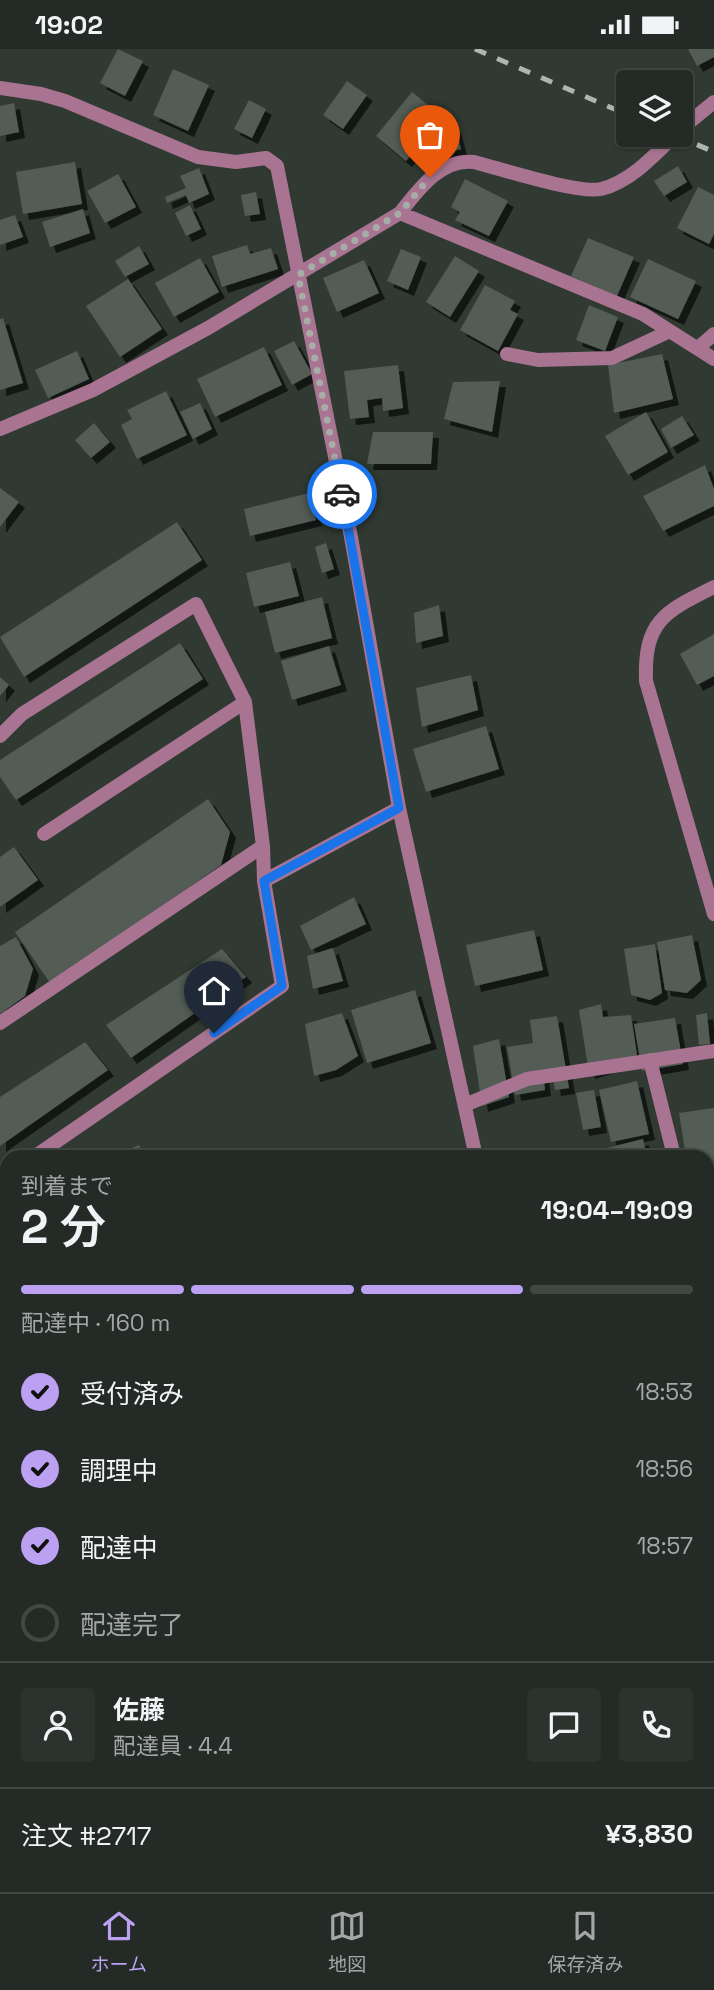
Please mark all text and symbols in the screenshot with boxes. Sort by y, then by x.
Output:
text: 19:02 [35,8,103,42]
map controls [616,70,693,147]
button: layers [616,70,693,147]
pin [400,105,460,177]
icon: bag [411,116,449,154]
courier [307,459,377,529]
icon: car [323,475,361,513]
pin [184,961,244,1033]
icon: home [195,972,233,1010]
text: 到着まで [21,1171,113,1201]
text: 19:04–19:09 [540,1193,693,1227]
text: 2 分 [21,1198,106,1256]
text: 配達中 · 160 m [21,1308,170,1338]
icon: check [21,1373,59,1411]
text: 受付済み [80,1377,184,1411]
text: 18:53 [636,1377,693,1407]
icon: check [21,1450,59,1488]
text: 調理中 [80,1454,158,1488]
text: 18:56 [635,1454,693,1484]
icon: check [21,1527,59,1565]
text: 配達中 [80,1531,158,1565]
text: 18:57 [637,1531,693,1561]
text: 配達完了 [80,1608,184,1642]
button: person [21,1688,95,1762]
button: chat [527,1688,601,1762]
button: phone [619,1688,693,1762]
text: 佐藤 [113,1693,165,1727]
text: 配達員 · 4.4 [113,1731,233,1761]
text: ¥3,830 [605,1817,693,1851]
text: 注文 #2717 [21,1819,151,1853]
tab: ホーム [91,1907,147,1977]
tab: 地図 [328,1907,366,1977]
tab: 保存済み [547,1907,623,1977]

